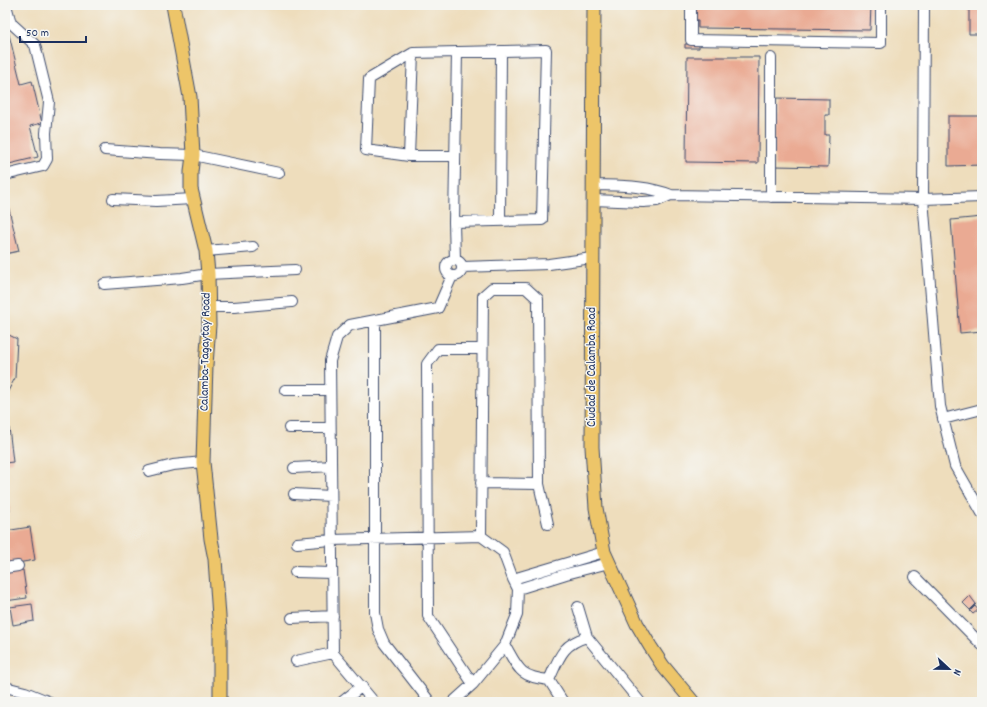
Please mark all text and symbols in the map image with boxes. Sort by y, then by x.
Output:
scale bar [20,18,86,44]
text: 50 m [26,25,49,42]
street label: Calamba-Tagaytay Road [195,293,217,411]
street label: Ciudad de Calamba Road [583,307,602,427]
north arrow [929,649,969,689]
text: N [948,666,965,678]

